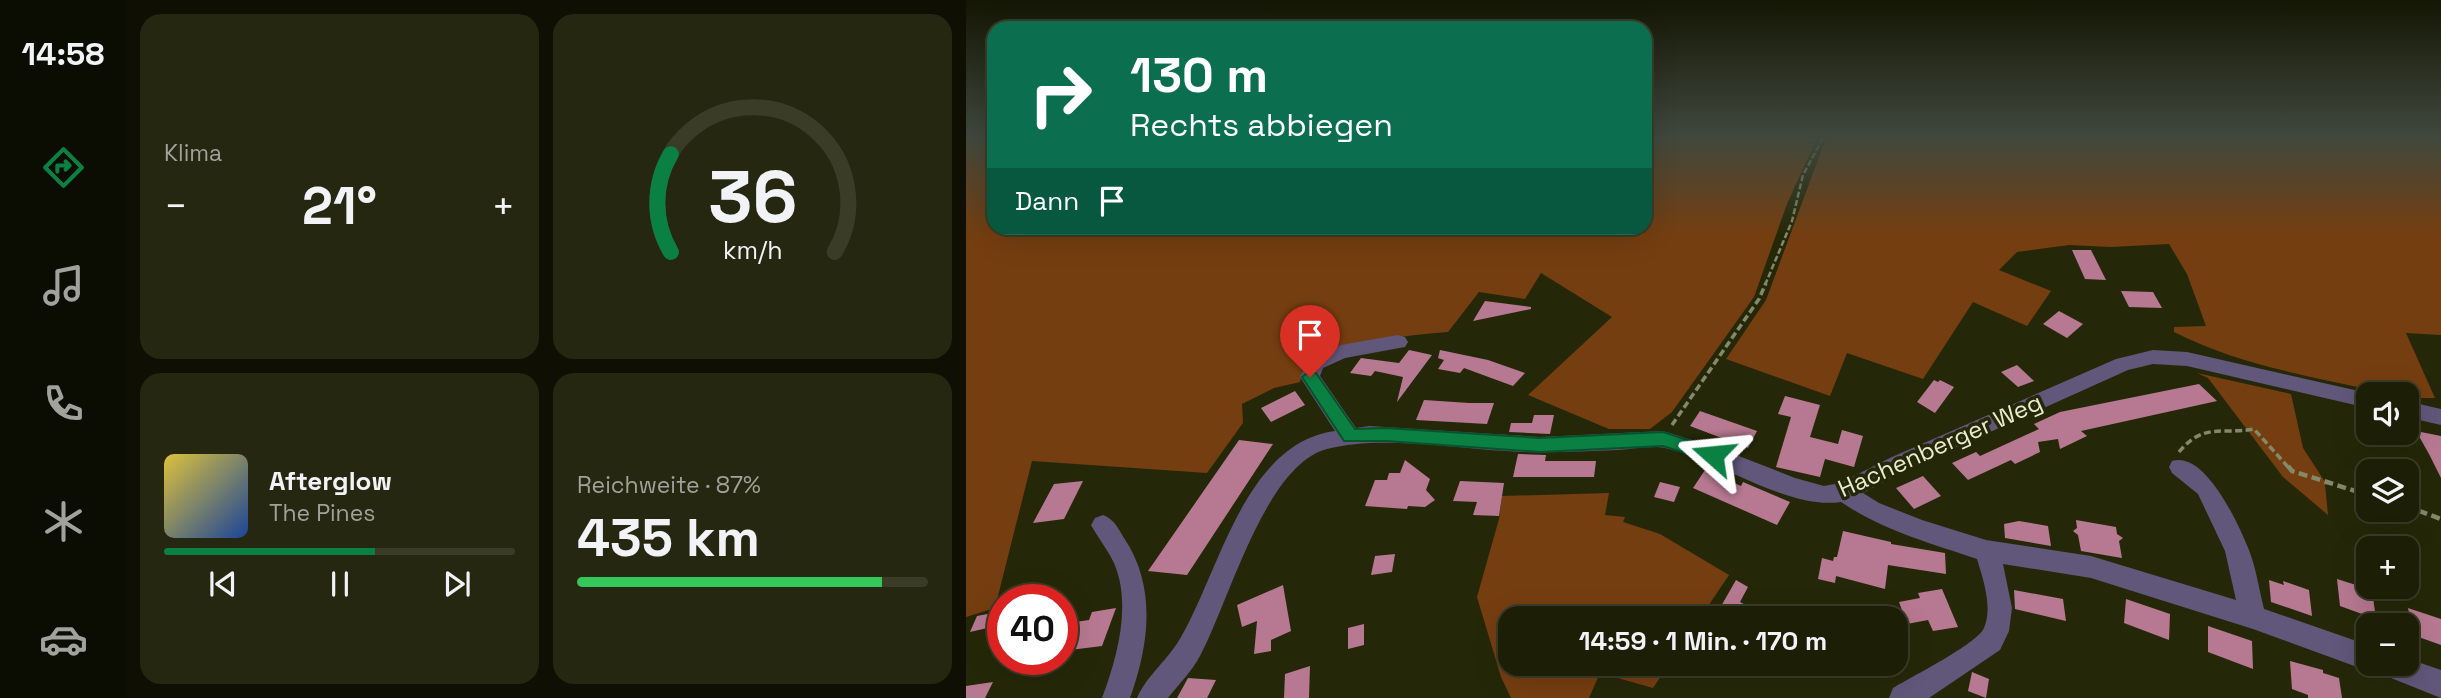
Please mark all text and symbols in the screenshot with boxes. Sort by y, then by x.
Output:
text: 14:58 [22,34,104,74]
text: 130 m [1130,44,1268,106]
icon: right [1015,49,1106,140]
text: Rechts abbiegen [1130,105,1393,145]
text: Klima [164,138,222,168]
icon: directions [39,143,88,192]
text: 36 [708,151,797,244]
text: 21° [302,173,377,239]
text: − [164,182,188,230]
text: + [491,182,515,230]
icon: arrive [1093,182,1131,220]
text: Dann [1015,184,1079,218]
text: km/h [723,234,782,266]
icon: music [39,261,88,310]
pin [1280,305,1340,377]
icon: arrive [1291,316,1329,354]
icon: phone [39,379,88,428]
map controls [2356,382,2419,676]
button: sound [2356,382,2419,445]
street label: Hachenberger Weg [1833,386,2047,504]
position arrow [1676,418,1750,492]
button: layers [2356,459,2419,522]
text: Afterglow [269,464,392,498]
text: Reichweite · 87% [577,470,761,500]
icon: climate [39,497,88,546]
text: The Pines [269,498,375,528]
text: 435 km [577,505,760,571]
button: + [2356,536,2419,599]
icon: previous [204,565,242,603]
icon: pause [321,565,359,603]
icon: next [438,565,476,603]
speed limit sign: 40 [987,584,1078,675]
button: − [2356,613,2419,676]
icon: car [39,615,88,664]
text: 14:59 · 1 Min. · 170 m [1579,624,1827,658]

